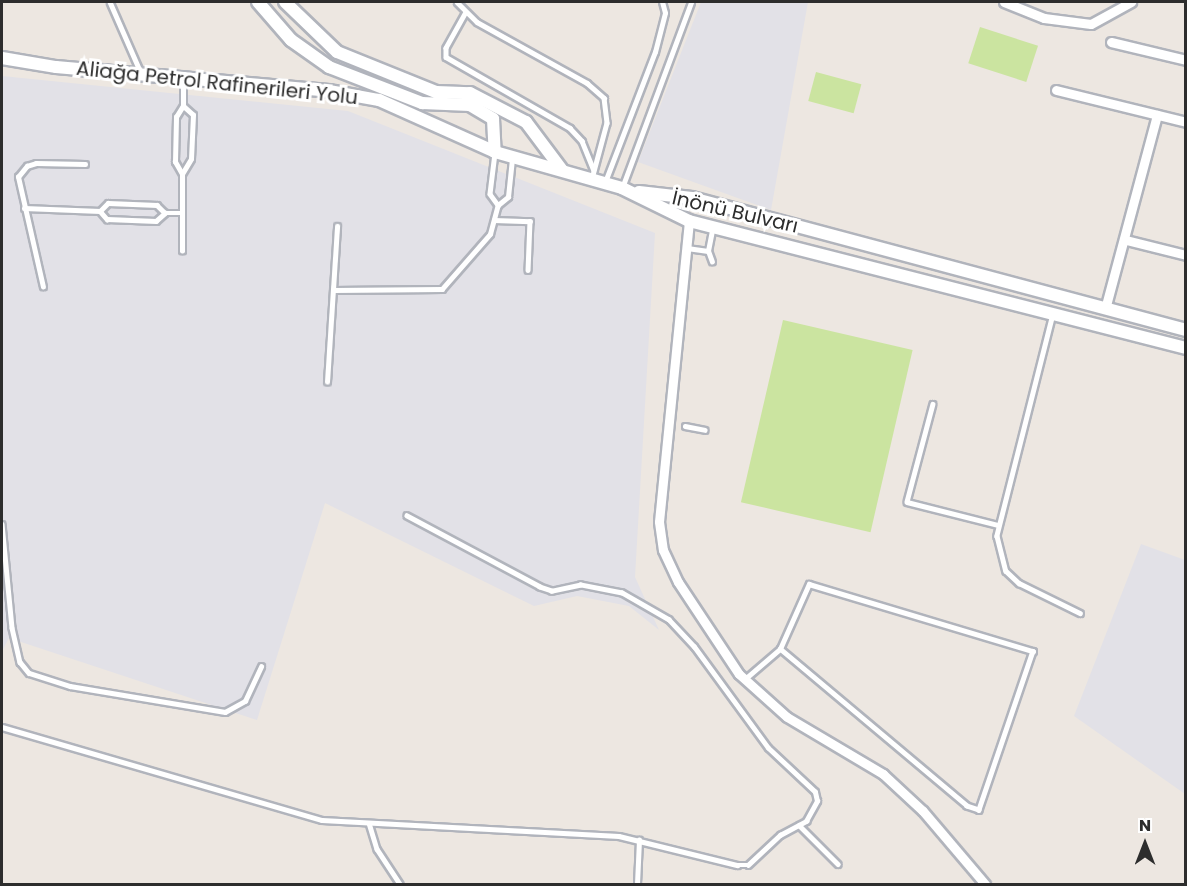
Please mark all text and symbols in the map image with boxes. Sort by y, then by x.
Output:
street label: Aliağa Petrol Rafinerileri Yolu [75,56,359,110]
street label: İnönü Bulvarı [670,186,800,238]
north arrow [1115,814,1175,874]
text: N [1139,814,1151,837]

